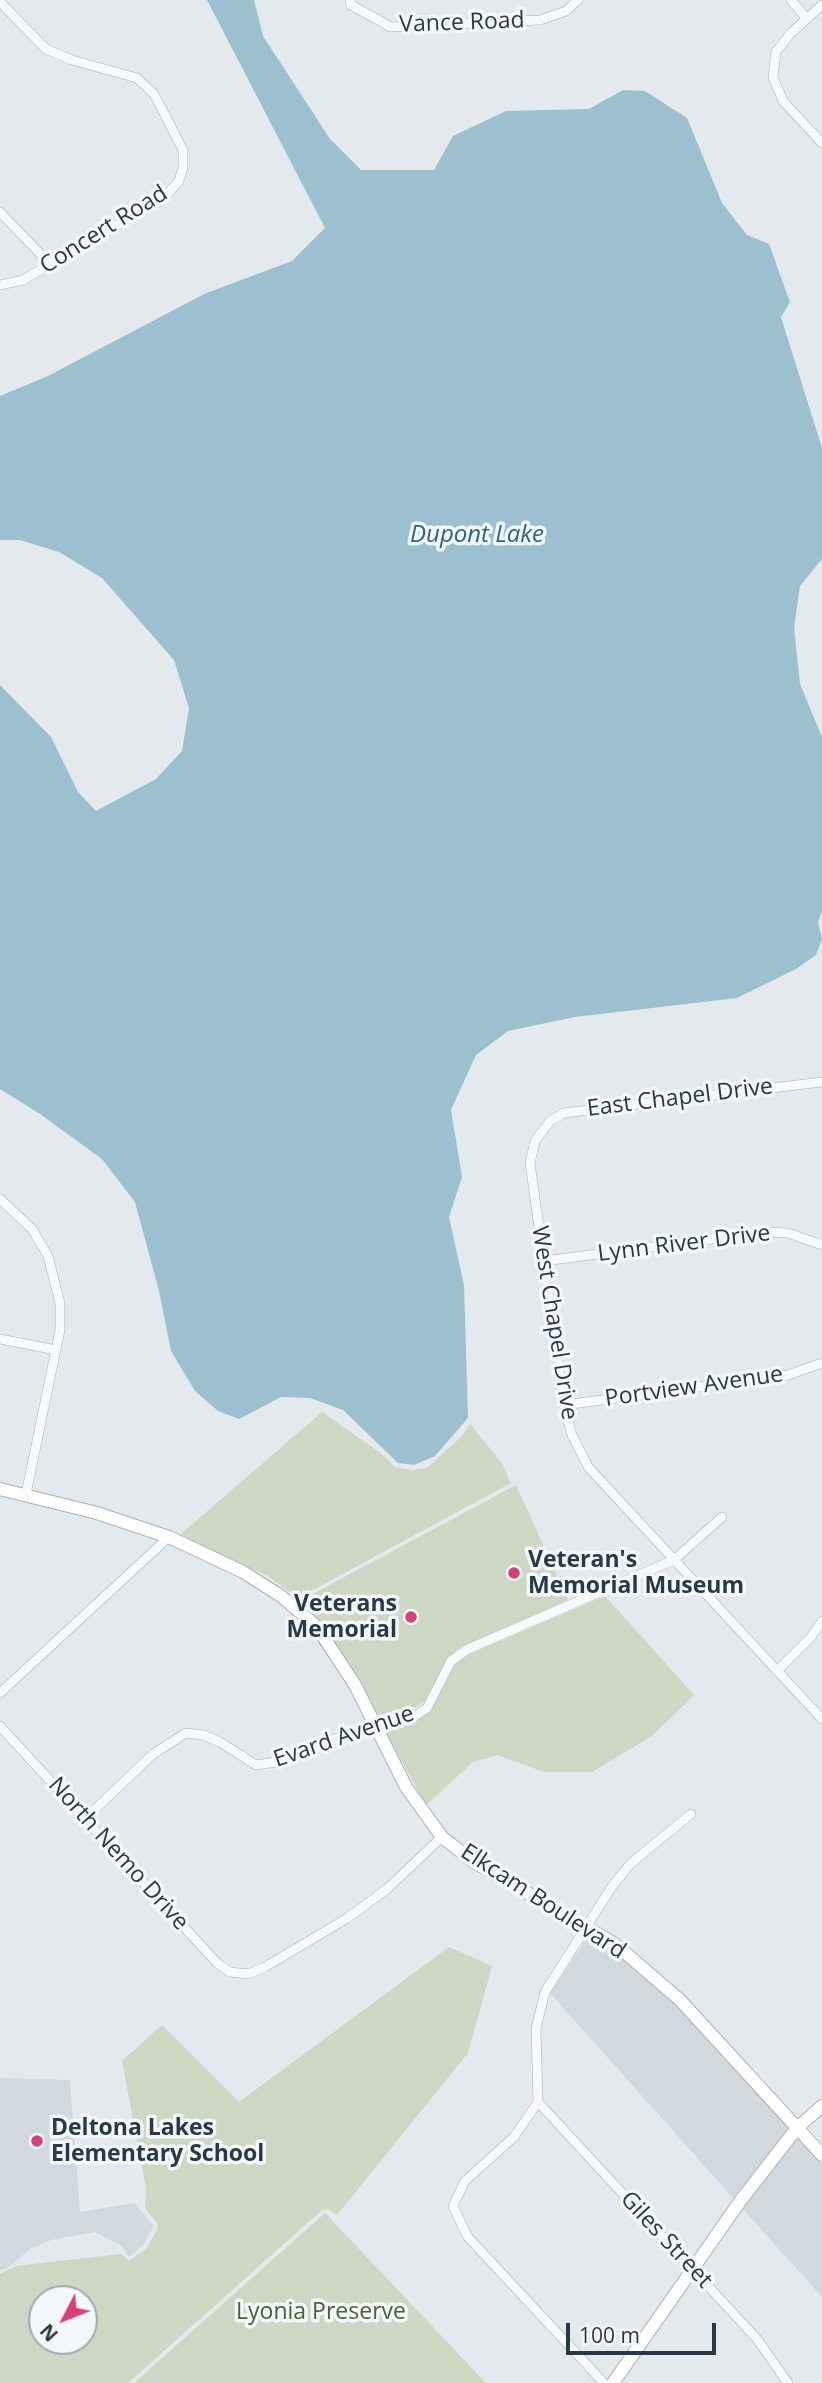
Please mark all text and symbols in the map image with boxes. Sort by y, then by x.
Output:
street label: Vance Road [399,7,525,39]
street label: Concert Road [35,180,173,280]
water label: Dupont Lake [410,521,544,549]
street label: East Chapel Drive [585,1073,775,1123]
street label: Lynn River Drive [596,1220,772,1268]
street label: West Chapel Drive [525,1224,583,1422]
street label: Portview Avenue [603,1361,785,1413]
place label: Veteran's Memorial Museum [528,1546,744,1600]
marker: Veteran's Memorial Museum [506,1565,522,1581]
place label: Veterans Memorial [287,1590,397,1644]
marker: Veterans Memorial [403,1609,419,1625]
street label: Evard Avenue [270,1700,418,1774]
street label: North Nemo Drive [42,1772,194,1936]
street label: Elkcam Boulevard [455,1838,631,1966]
place label: Deltona Lakes Elementary School [51,2114,264,2168]
marker: Deltona Lakes Elementary School [29,2133,45,2149]
street label: Giles Street [614,2186,718,2294]
north arrow [28,2285,98,2355]
park label: Lyonia Preserve [236,2298,406,2326]
scale bar [570,2310,720,2354]
text: N [34,2318,64,2347]
text: 100 m [579,2321,640,2349]

